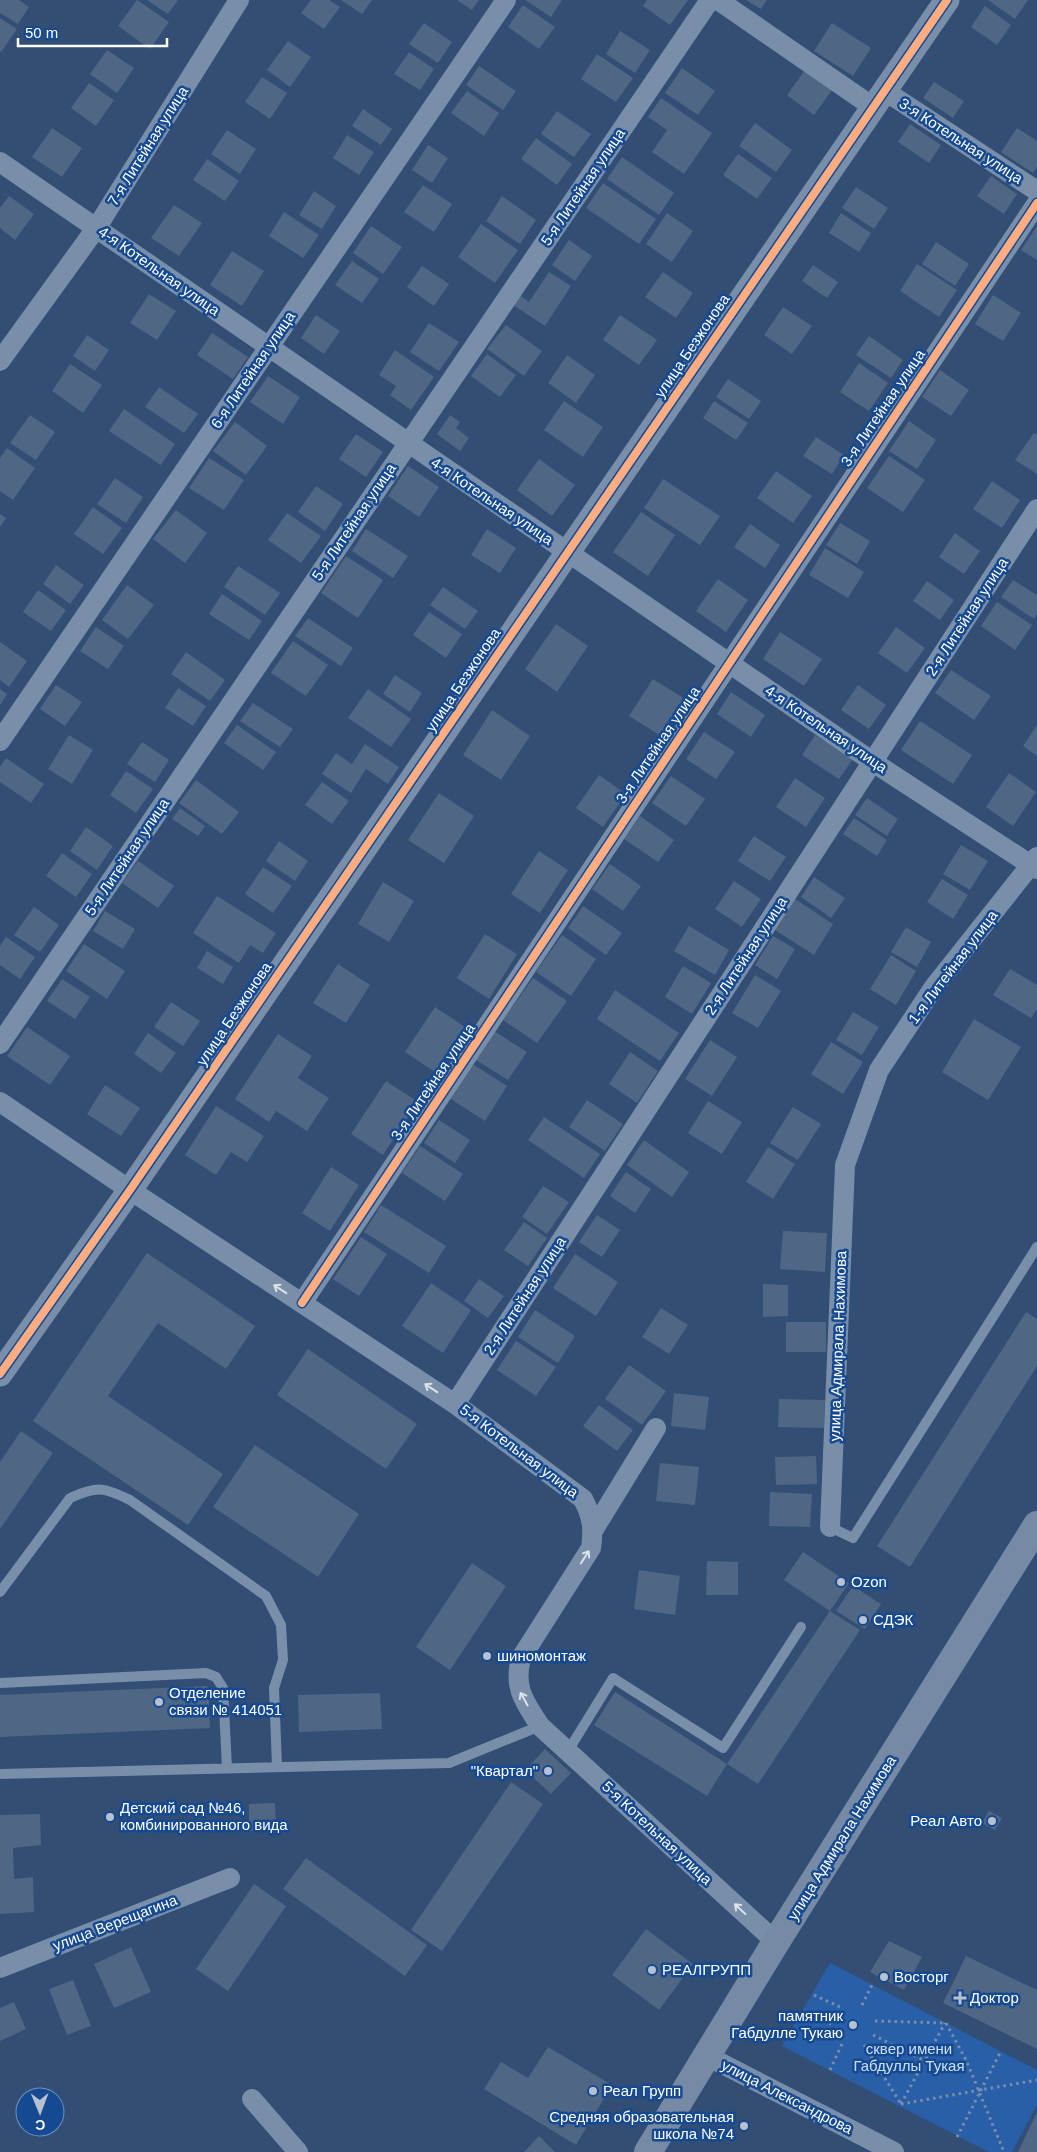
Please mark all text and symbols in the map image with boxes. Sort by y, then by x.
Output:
scale bar [18,15,166,47]
text: 50 m [25,24,58,41]
street label: 7-я Литейная улица [104,82,192,209]
street label: 3-я Котельная улица [896,94,1027,187]
street label: 5-я Литейная улица [537,124,628,248]
street label: 4-я Котельная улица [96,222,224,319]
street label: улица Безжонова [651,290,733,401]
street label: 6-я Литейная улица [207,307,298,431]
street label: 3-я Литейная улица [837,345,928,469]
street label: 4-я Котельная улица [428,453,557,548]
street label: 5-я Литейная улица [308,459,399,583]
street label: 2-я Литейная улица [922,554,1011,679]
street label: улица Безжонова [422,624,504,735]
street label: 4-я Котельная улица [762,681,891,776]
street label: 3-я Литейная улица [612,682,703,806]
street label: 5-я Литейная улица [81,794,172,918]
street label: 2-я Литейная улица [701,893,790,1018]
street label: 1-я Литейная улица [904,906,1001,1027]
street label: улица Безжонова [193,958,275,1069]
street label: 3-я Литейная улица [387,1019,478,1143]
street label: 2-я Литейная улица [480,1233,569,1358]
street label: улица Адмирала Нахимова [826,1250,849,1442]
one-way arrow [274,1283,288,1293]
one-way arrow [424,1382,438,1392]
street label: 5-я Котельная улица [457,1401,582,1501]
one-way arrow [580,1550,591,1564]
place label: Ozon [851,1573,887,1590]
marker: Ozon [835,1576,847,1588]
place label: СДЭК [873,1611,913,1628]
marker: СДЭК [857,1614,869,1626]
place label: шиномонтаж [497,1647,586,1664]
marker: шиномонтаж [481,1650,493,1662]
place label: Отделение связи № 414051 [169,1684,282,1718]
one-way arrow [519,1692,528,1707]
marker: Отделение связи № 414051 [153,1696,165,1708]
street label: улица Адмирала Нахимова [784,1752,900,1923]
place label: "Квартал" [471,1762,538,1779]
marker: "Квартал" [542,1765,554,1777]
street label: 5-я Котельная улица [599,1777,716,1888]
place label: Детский сад №46, комбинированного вида [120,1799,288,1833]
marker: Детский сад №46, комбинированного вида [104,1811,116,1823]
place label: Реал Авто [910,1812,982,1829]
marker: Реал Авто [986,1815,998,1827]
street label: улица Верещагина [50,1891,180,1954]
one-way arrow [733,1903,746,1915]
place label: РЕАЛГРУПП [662,1961,751,1978]
marker: РЕАЛГРУПП [646,1964,658,1976]
place label: Восторг [894,1968,949,1985]
marker: Восторг [878,1971,890,1983]
place label: Доктор [970,1989,1019,2006]
marker: Доктор [954,1992,966,2004]
place label: памятник Габдулле Тукаю [731,2007,843,2041]
marker: памятник Габдулле Тукаю [847,2019,859,2031]
park label: сквер имени Габдуллы Тукая [853,2040,965,2074]
street label: улица Александрова [719,2056,856,2137]
place label: Реал Групп [603,2082,681,2099]
marker: Реал Групп [587,2085,599,2097]
north arrow [15,2087,65,2137]
place label: Средняя образовательная школа №74 [549,2108,734,2142]
text: С [35,2117,45,2133]
marker: Средняя образовательная школа №74 [738,2120,750,2132]

